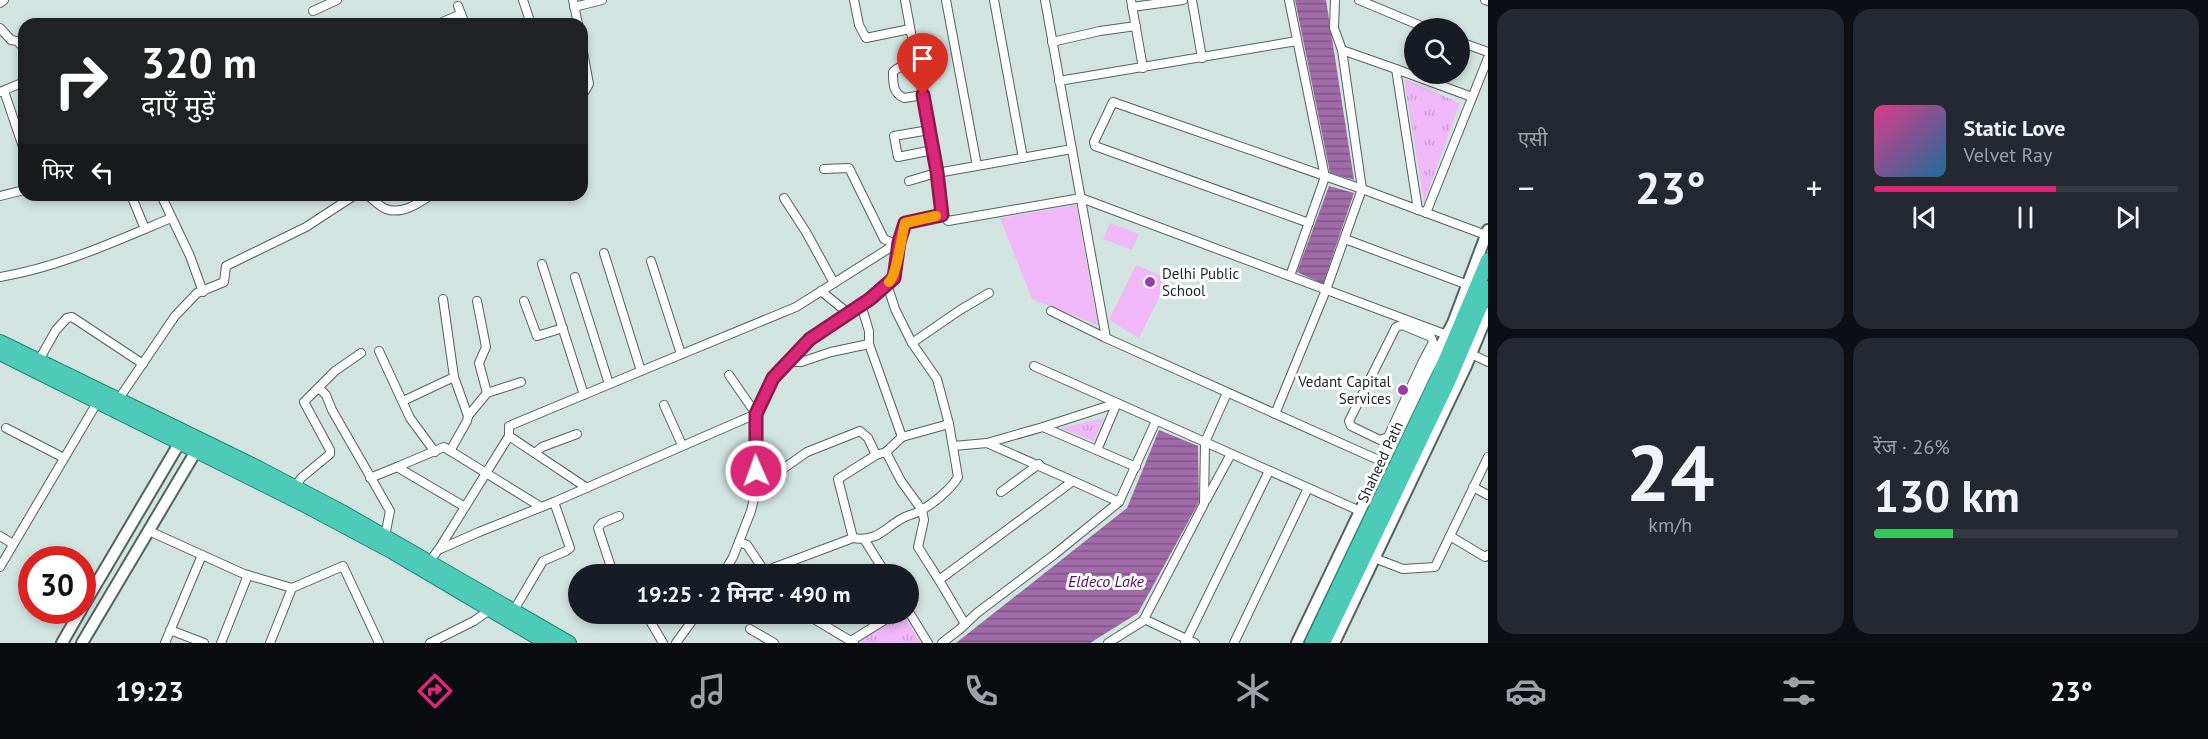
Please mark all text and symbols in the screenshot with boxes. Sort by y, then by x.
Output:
map controls [1404,18,1470,84]
button: search [1404,18,1470,84]
pin [897,33,948,95]
text: 320 m [141,35,257,90]
icon: right [42,42,120,120]
icon: arrive [906,42,939,75]
text: दाएँ मुड़ें [141,88,215,122]
text: Static Love [1964,114,2066,142]
text: एसी [1518,126,1548,152]
text: Velvet Ray [1964,142,2052,168]
icon: left [86,156,119,189]
text: फिर [42,157,74,185]
text: 23° [1635,158,1706,216]
text: − [1518,166,1535,209]
text: + [1806,166,1822,209]
icon: previous [1908,201,1941,234]
icon: pause [2009,201,2042,234]
icon: next [2111,201,2144,234]
place label: Delhi Public School [1162,264,1239,300]
marker: Delhi Public School [1143,275,1157,289]
place label: Vedant Capital Services [1297,372,1392,408]
marker: Vedant Capital Services [1396,383,1410,397]
street label: Shaheed Path [1353,418,1407,506]
text: 24 [1626,422,1714,523]
text: रेंज · 26% [1874,434,1950,460]
position arrow [724,439,788,503]
text: 130 km [1874,466,2020,524]
text: km/h [1648,512,1692,538]
speed limit sign: 30 [18,546,96,624]
water label: Eldeco Lake [1068,571,1145,591]
text: 19:25 · 2 मिनट · 490 m [636,580,851,608]
icon: directions [414,670,456,712]
icon: music [687,670,729,712]
icon: phone [960,670,1002,712]
icon: climate [1232,670,1274,712]
icon: car [1505,670,1547,712]
icon: filters [1778,670,1820,712]
text: 19:23 [115,674,184,708]
text: 23° [2050,674,2093,708]

